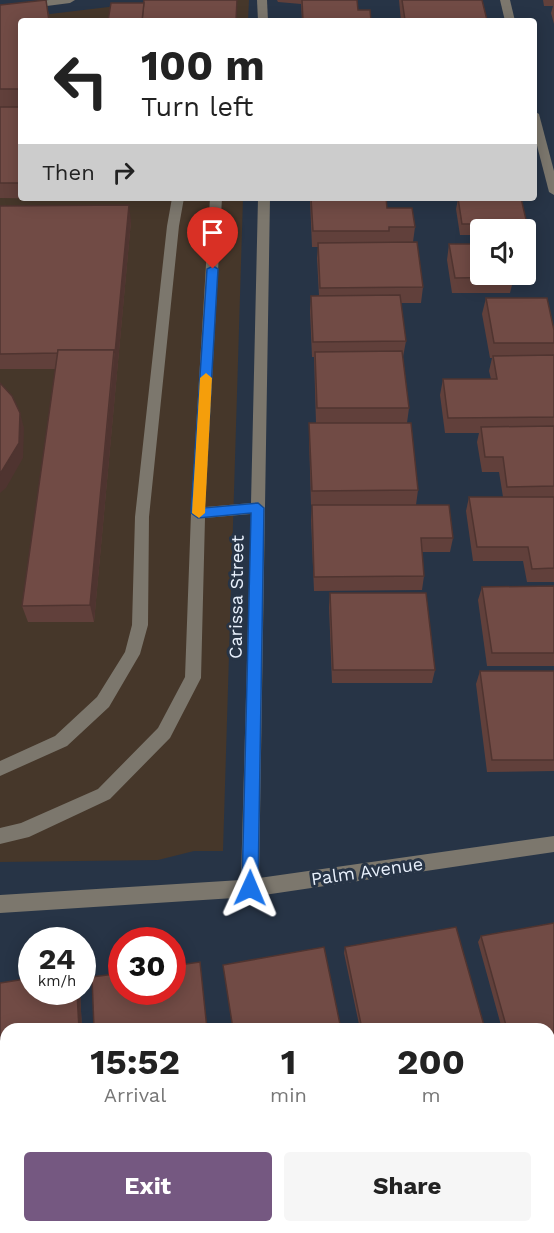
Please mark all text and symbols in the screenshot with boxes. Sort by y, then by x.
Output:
text: 100 m [141,41,265,90]
icon: left [42,42,120,120]
text: Turn left [141,91,253,123]
icon: right [107,156,140,189]
text: Then [42,160,95,185]
pin [187,207,238,269]
icon: arrive [196,216,229,249]
map controls [470,219,536,285]
button: sound [470,219,536,285]
street label: Carissa Street [224,535,248,659]
street label: Palm Avenue [310,853,424,889]
position arrow [218,856,282,920]
speed limit sign: 30 [108,927,186,1005]
text: 24 [39,941,75,976]
text: km/h [38,972,76,990]
text: 15:52 [90,1041,180,1083]
text: 1 [281,1041,296,1083]
text: 200 [397,1041,465,1083]
text: Arrival [104,1083,166,1107]
text: min [270,1083,307,1107]
text: m [421,1083,440,1107]
button: Exit [24,1152,272,1221]
button: Share [284,1152,531,1221]

